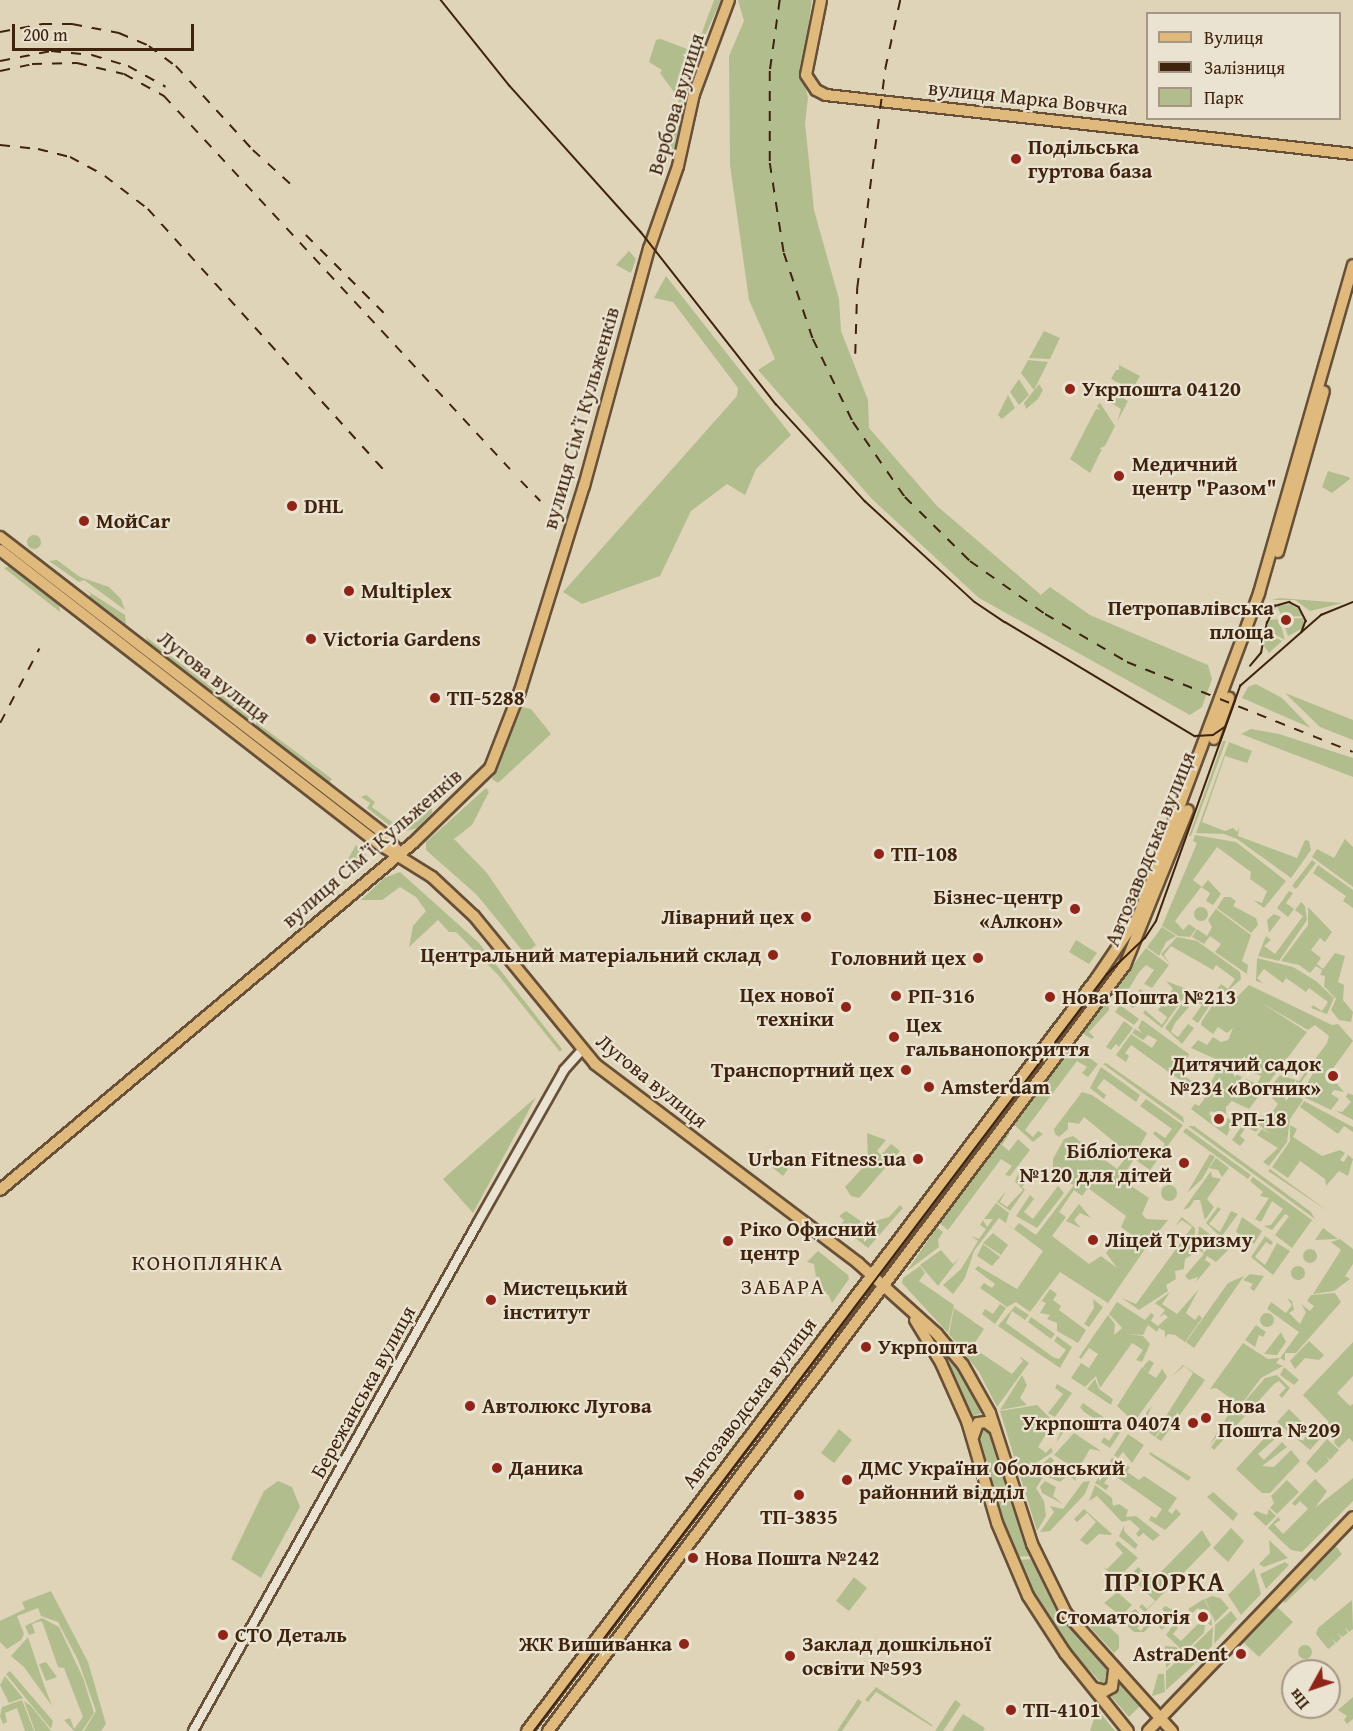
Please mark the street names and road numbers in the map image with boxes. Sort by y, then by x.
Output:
street label: Вербова вулиця [642,30,710,178]
street label: вулиця Марка Вовчка [927,75,1129,121]
street label: вулиця Сімʼї Кульженків [537,304,625,532]
street label: Лугова вулиця [153,625,275,729]
street label: Автозаводська вулиця [1099,748,1201,950]
street label: вулиця Сімʼї Кульженків [277,763,467,933]
street label: Лугова вулиця [591,1028,713,1134]
street label: Бережанська вулиця [305,1302,421,1482]
street label: Автозаводська вулиця [676,1312,822,1494]

